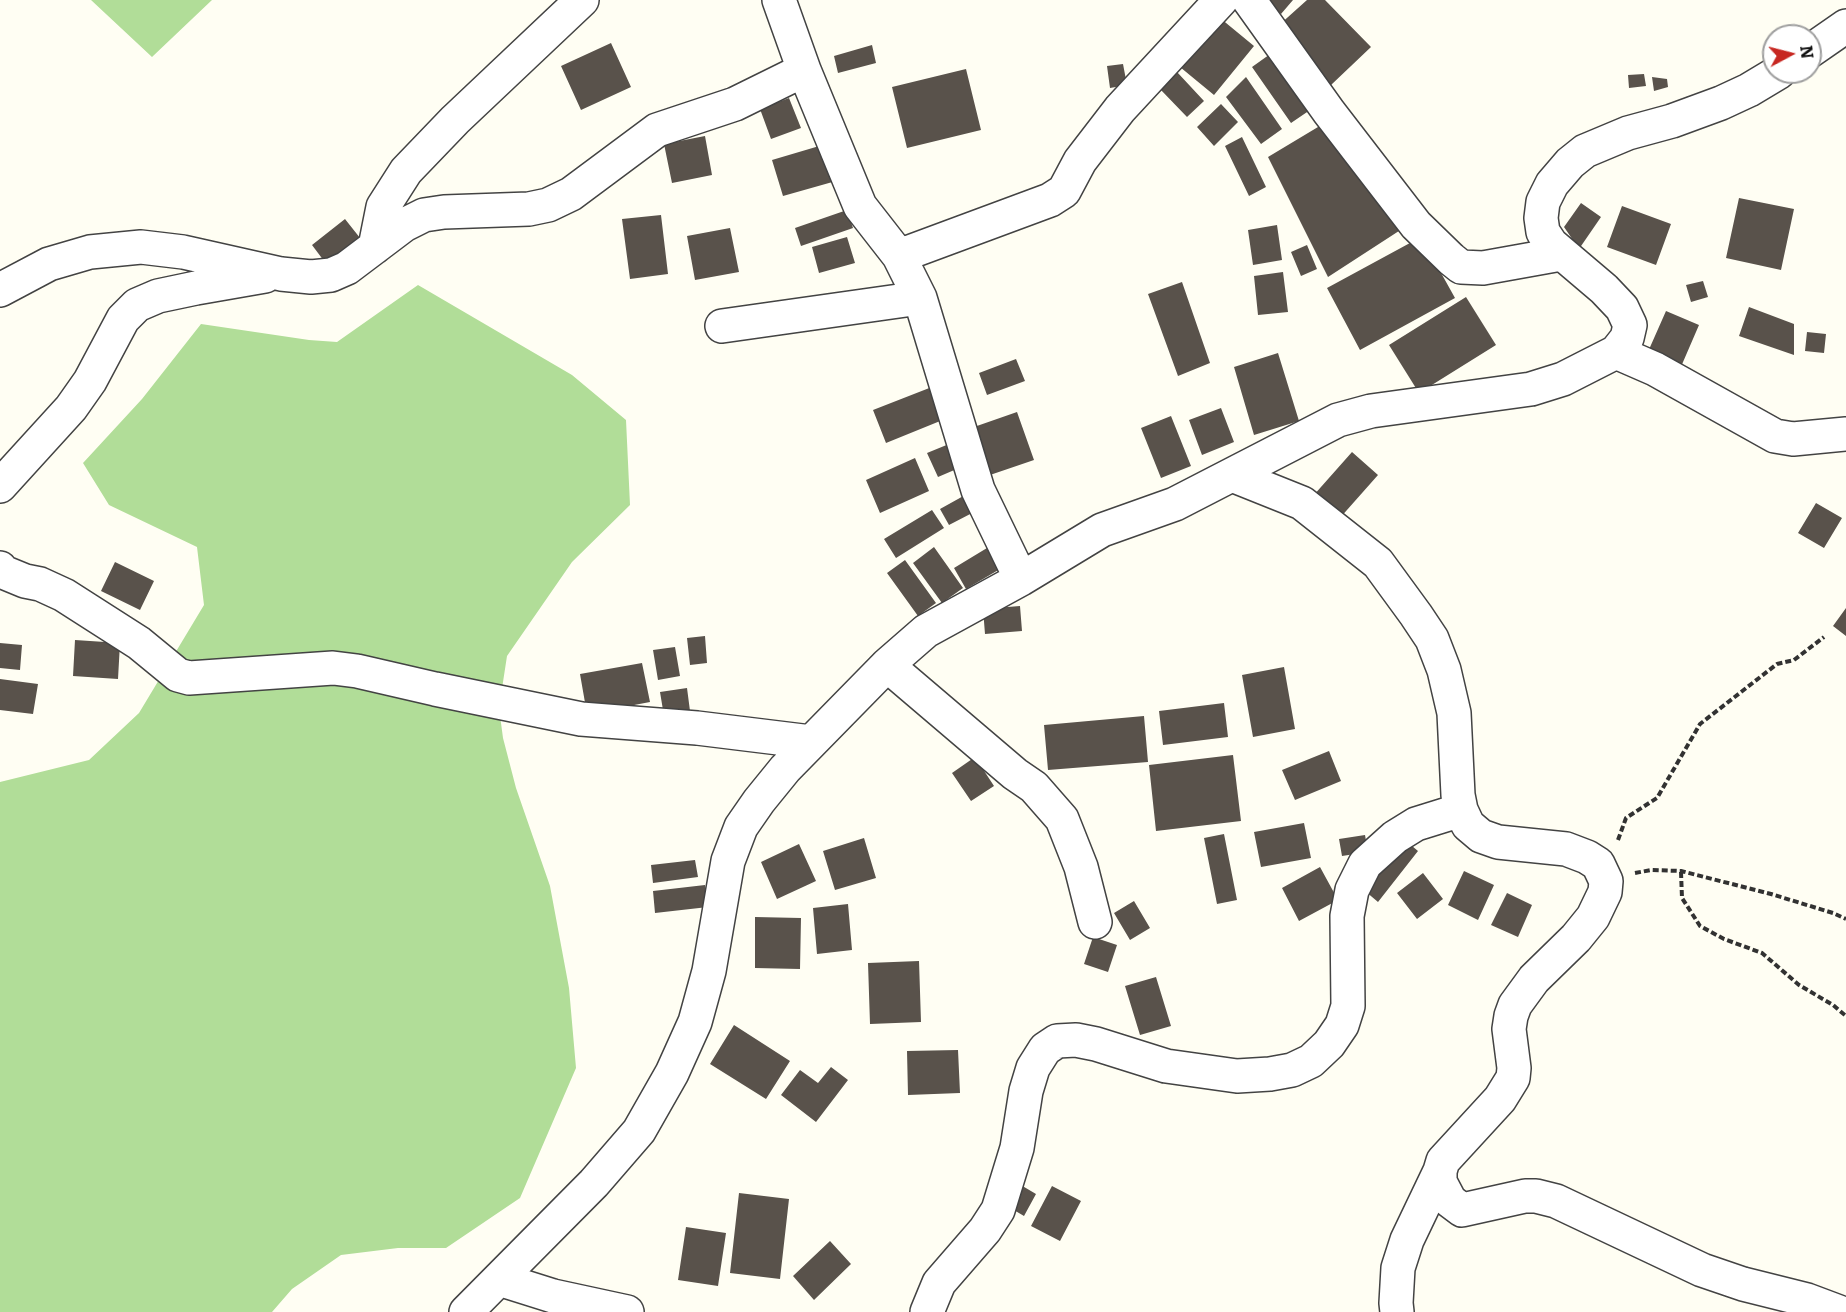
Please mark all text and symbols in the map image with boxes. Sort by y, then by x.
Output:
north arrow [1762,24,1822,84]
text: N [1795,44,1821,60]

